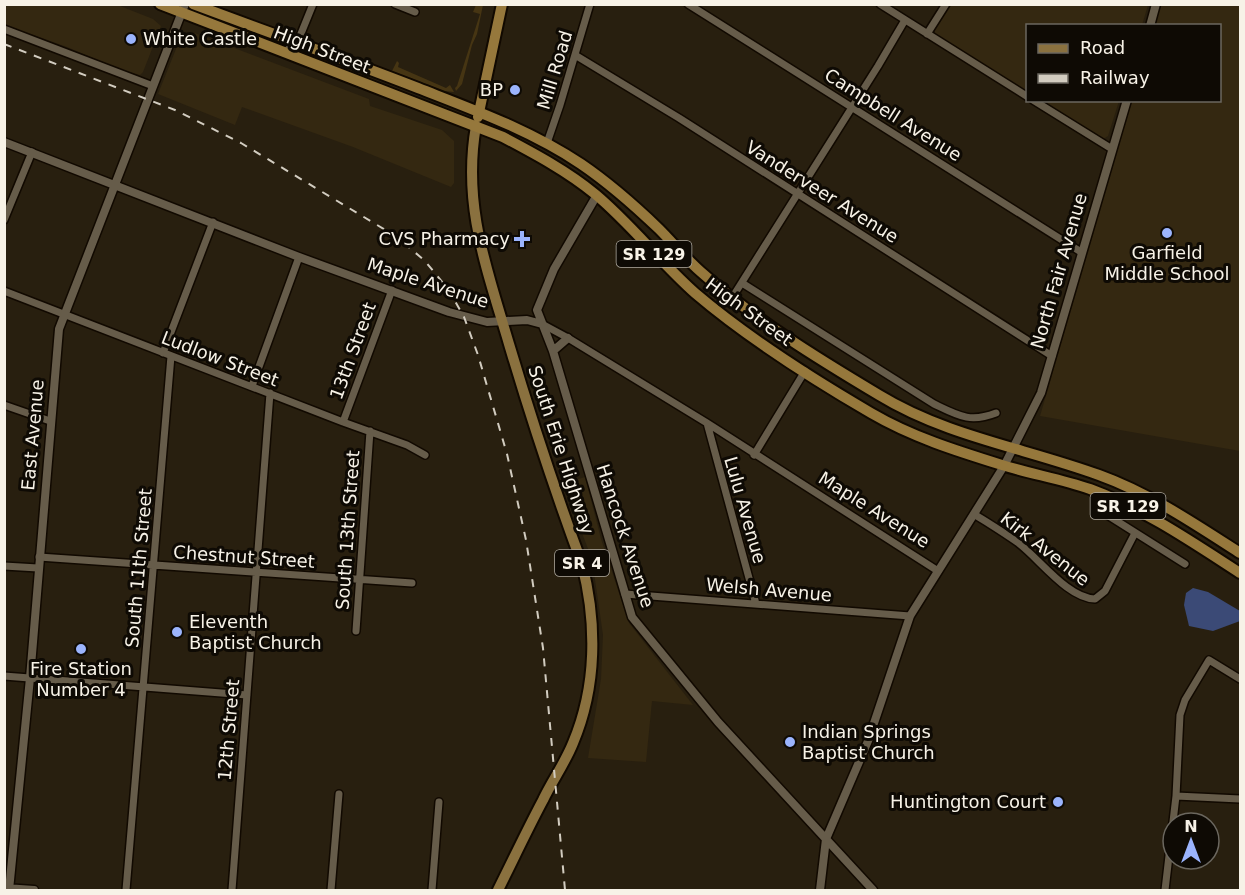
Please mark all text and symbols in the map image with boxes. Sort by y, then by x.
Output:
street label: High Street [271,21,373,78]
legend [1026,24,1221,102]
place label: White Castle [143,28,257,49]
street label: Mill Road [533,28,576,112]
marker: White Castle [124,32,138,46]
text: Road [1080,37,1125,58]
street label: Campbell Avenue [821,64,966,165]
text: Railway [1080,67,1150,88]
place label: BP [480,79,503,100]
marker: BP [508,83,522,97]
street label: Vanderveer Avenue [742,136,902,247]
street label: North Fair Avenue [1026,191,1091,351]
marker: Garfield Middle School [1160,226,1174,240]
place label: CVS Pharmacy [378,228,510,249]
marker: CVS Pharmacy [515,232,529,246]
road number: SR 129 [616,241,692,267]
place label: Garfield Middle School [1105,242,1229,284]
street label: Maple Avenue [365,253,492,312]
street label: High Street [702,273,797,350]
street label: 13th Street [325,299,380,402]
street label: Ludlow Street [159,327,282,391]
street label: South Erie Highway [524,363,599,537]
street label: East Avenue [17,379,48,491]
street label: South 13th Street [331,450,364,610]
street label: Lulu Avenue [720,454,771,566]
street label: Hancock Avenue [592,461,659,610]
street label: Maple Avenue [815,467,934,552]
street label: South 11th Street [121,487,156,648]
road number: SR 129 [1090,493,1166,519]
street label: Kirk Avenue [997,507,1094,590]
street label: Chestnut Street [173,541,315,572]
road number: SR 4 [555,550,609,576]
street label: Welsh Avenue [705,574,833,605]
place label: Eleventh Baptist Church [189,611,322,653]
marker: Eleventh Baptist Church [170,625,184,639]
marker: Fire Station Number 4 [74,642,88,656]
place label: Fire Station Number 4 [30,658,132,700]
street label: 12th Street [214,678,243,782]
place label: Indian Springs Baptist Church [802,721,935,763]
marker: Indian Springs Baptist Church [783,735,797,749]
place label: Huntington Court [890,791,1046,812]
marker: Huntington Court [1051,795,1065,809]
north arrow [1161,811,1221,871]
text: N [1184,817,1198,836]

